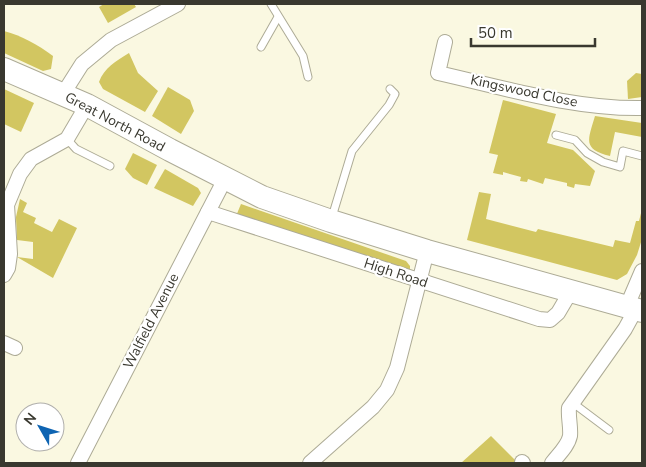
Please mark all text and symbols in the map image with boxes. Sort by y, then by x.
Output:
scale bar [471,15,595,47]
text: 50 m [478,23,513,43]
street label: Kingswood Close [469,70,579,112]
street label: Great North Road [62,88,168,156]
street label: High Road [362,254,430,292]
street label: Walfield Avenue [119,270,183,372]
north arrow [15,402,65,452]
text: N [20,409,41,429]

